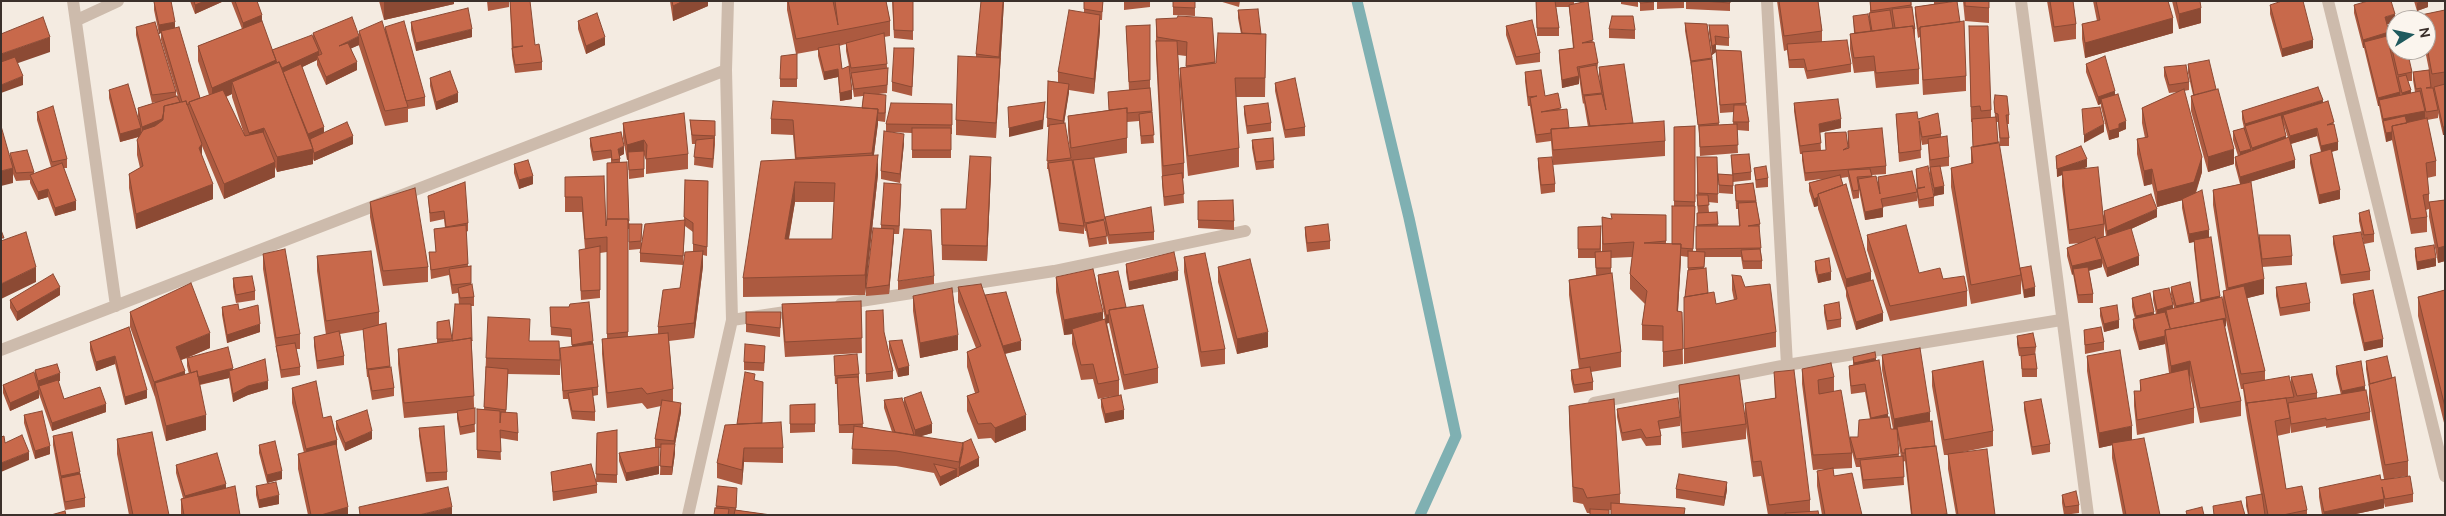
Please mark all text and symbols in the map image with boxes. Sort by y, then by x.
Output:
north arrow [2386,10,2436,60]
text: N [2416,26,2434,39]

